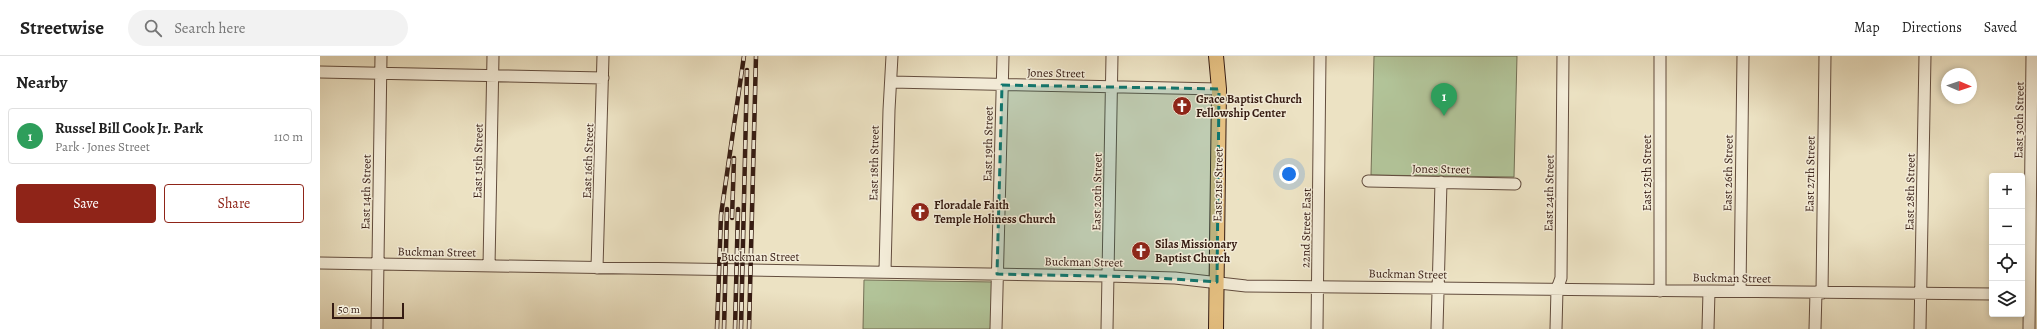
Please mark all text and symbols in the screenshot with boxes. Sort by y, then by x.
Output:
search box [128,10,408,46]
text: Streetwise [20,15,104,41]
icon: search [142,17,164,39]
text: Search here [174,18,245,38]
text: Map [1854,18,1880,37]
text: Directions [1902,18,1962,37]
text: Saved [1984,18,2017,37]
street label: Jones Street [1027,64,1085,82]
north arrow [1941,68,1977,104]
text: Nearby [16,71,67,94]
street label: East 30th Street [2010,81,2028,159]
pin: 1 [1431,83,1457,116]
place label: Grace Baptist Church Fellowship Center [1196,91,1303,121]
church icon: Grace Baptist Church Fellowship Center [1171,95,1193,117]
street label: East 19th Street [979,106,997,182]
text: Russel Bill Cook Jr. Park [55,118,203,138]
street label: East 15th Street [469,123,487,199]
street label: East 16th Street [579,123,597,199]
street label: East 18th Street [865,125,883,201]
text: 1 [28,128,32,145]
text: 110 m [274,128,303,145]
street label: East 26th Street [1719,134,1737,212]
street label: East 25th Street [1639,135,1655,211]
street label: East 27th Street [1801,136,1819,212]
text: Park · Jones Street [55,138,150,155]
street label: East 21st Street [1209,148,1227,222]
street label: East 20th Street [1088,153,1106,231]
street label: East 28th Street [1901,153,1919,231]
street label: East 14th Street [357,154,375,230]
street label: East 24th Street [1540,154,1558,232]
street label: Jones Street [1412,160,1470,178]
your location [1279,164,1299,184]
map controls [1989,173,2025,317]
button: + [1989,173,2025,209]
button: Save [16,184,156,223]
button: Share [164,184,304,223]
street label: 22nd Street East [1297,188,1315,268]
place label: Floradale Faith Temple Holiness Church [934,197,1056,227]
church icon: Floradale Faith Temple Holiness Church [909,201,931,223]
button: − [1989,209,2025,245]
place label: Silas Missionary Baptist Church [1155,236,1237,266]
church icon: Silas Missionary Baptist Church [1130,240,1152,262]
street label: Buckman Street [397,243,477,261]
button: locate [1989,245,2025,281]
street label: Buckman Street [721,249,799,265]
street label: Buckman Street [1044,253,1124,271]
street label: Buckman Street [1368,265,1448,283]
street label: Buckman Street [1692,269,1772,287]
button: layers [1989,281,2025,317]
scale bar [332,301,404,320]
text: 50 m [338,302,360,317]

